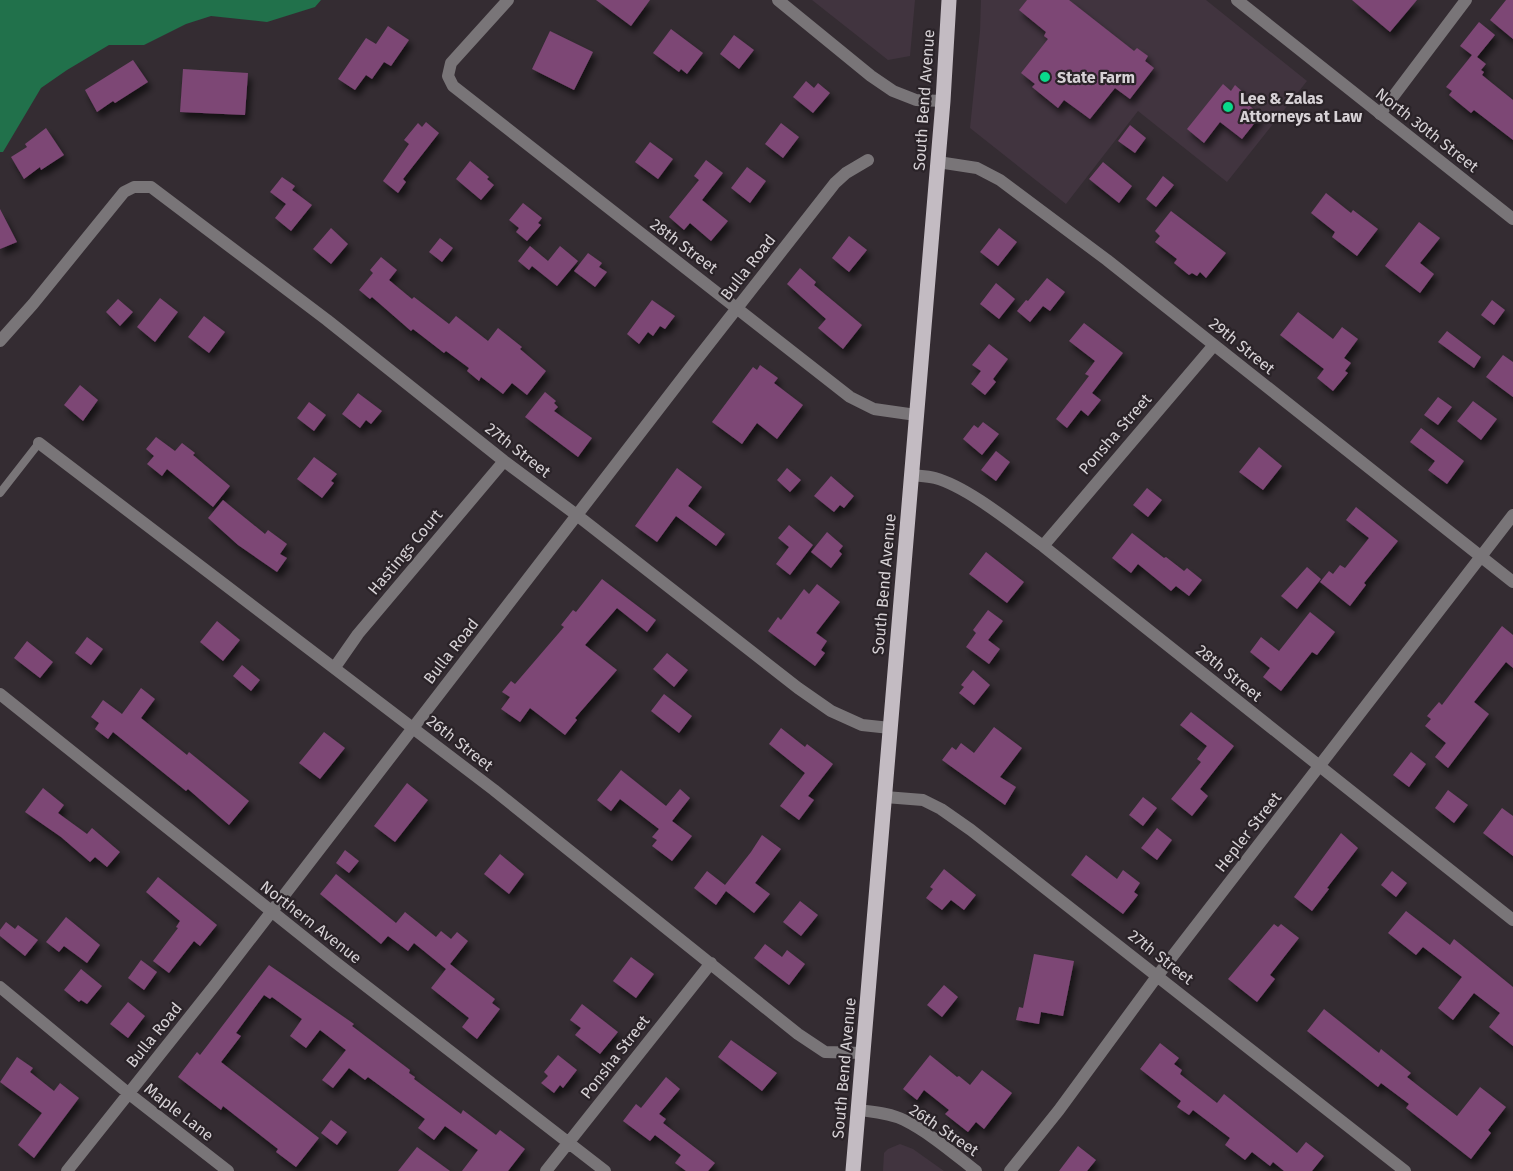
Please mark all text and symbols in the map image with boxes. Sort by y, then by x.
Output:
street label: South Bend Avenue [910,29,938,171]
place label: State Farm [1057,68,1135,87]
marker: State Farm [1038,70,1052,84]
street label: North 30th Street [1372,84,1482,176]
place label: Lee & Zalas Attorneys at Law [1239,89,1362,126]
marker: Lee & Zalas Attorneys at Law [1221,100,1235,114]
street label: 28th Street [647,214,722,278]
street label: Bulla Road [716,230,780,304]
street label: 29th Street [1205,314,1279,378]
street label: Ponsha Street [1075,390,1155,478]
street label: 27th Street [482,419,555,482]
street label: Hastings Court [364,505,446,599]
street label: South Bend Avenue [868,513,900,655]
street label: Bulla Road [419,614,483,688]
street label: 28th Street [1192,641,1266,706]
street label: 26th Street [423,711,497,775]
street label: Hepler Street [1211,788,1285,876]
street label: Northern Avenue [257,877,365,967]
street label: 27th Street [1125,926,1198,989]
street label: South Bend Avenue [828,997,860,1139]
street label: Bulla Road [122,999,186,1071]
street label: Ponsha Street [576,1011,654,1103]
street label: Maple Lane [141,1079,217,1145]
street label: 26th Street [906,1100,982,1160]

